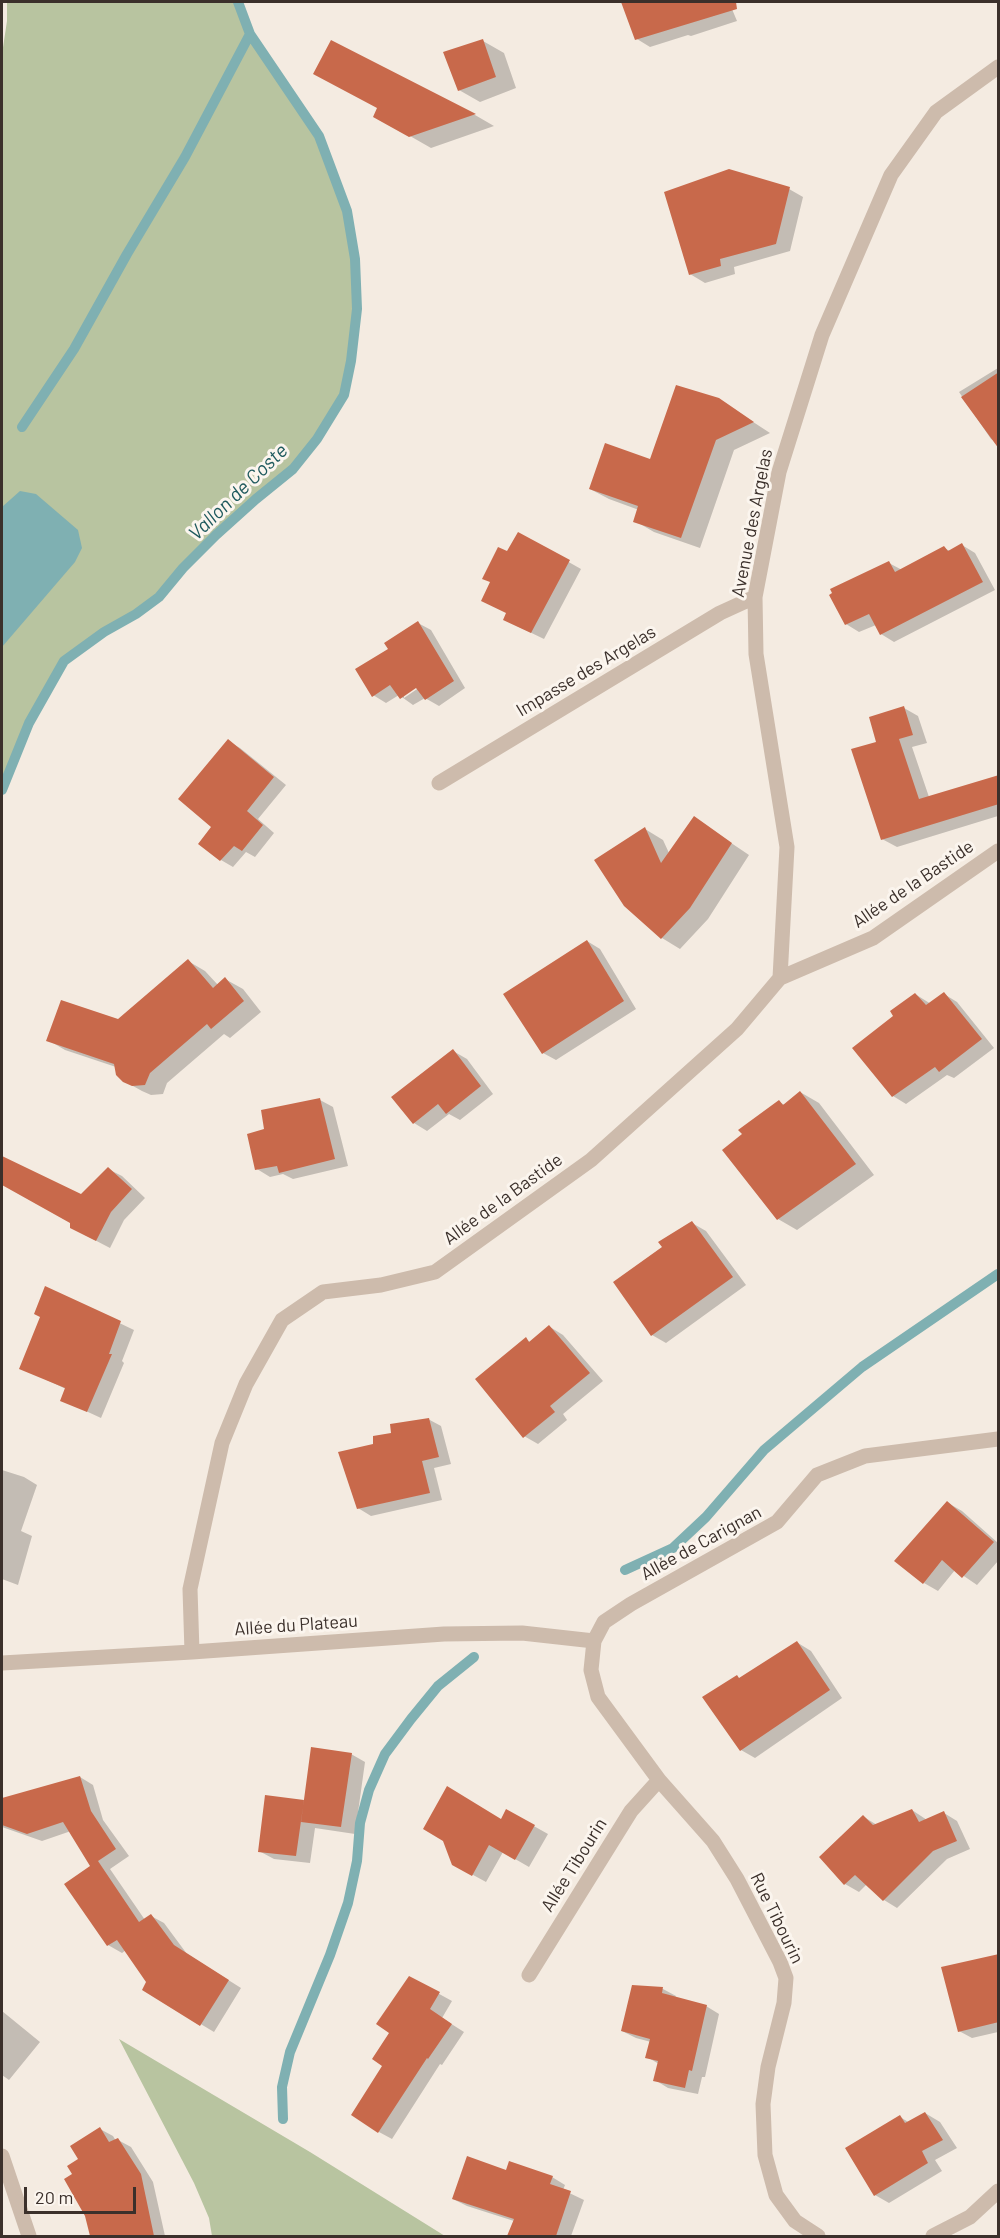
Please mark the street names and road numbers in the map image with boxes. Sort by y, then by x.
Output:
street label: Avenue des Argelas [727,447,777,599]
street label: Impasse des Argelas [512,621,660,721]
street label: Allée de la Bastide [848,835,978,933]
street label: Allée de la Bastide [439,1149,567,1249]
street label: Allée de Carignan [637,1501,765,1585]
street label: Allée du Plateau [234,1610,358,1640]
street label: Allée Tibourin [537,1814,611,1916]
street label: Rue Tibourin [746,1869,808,1967]

